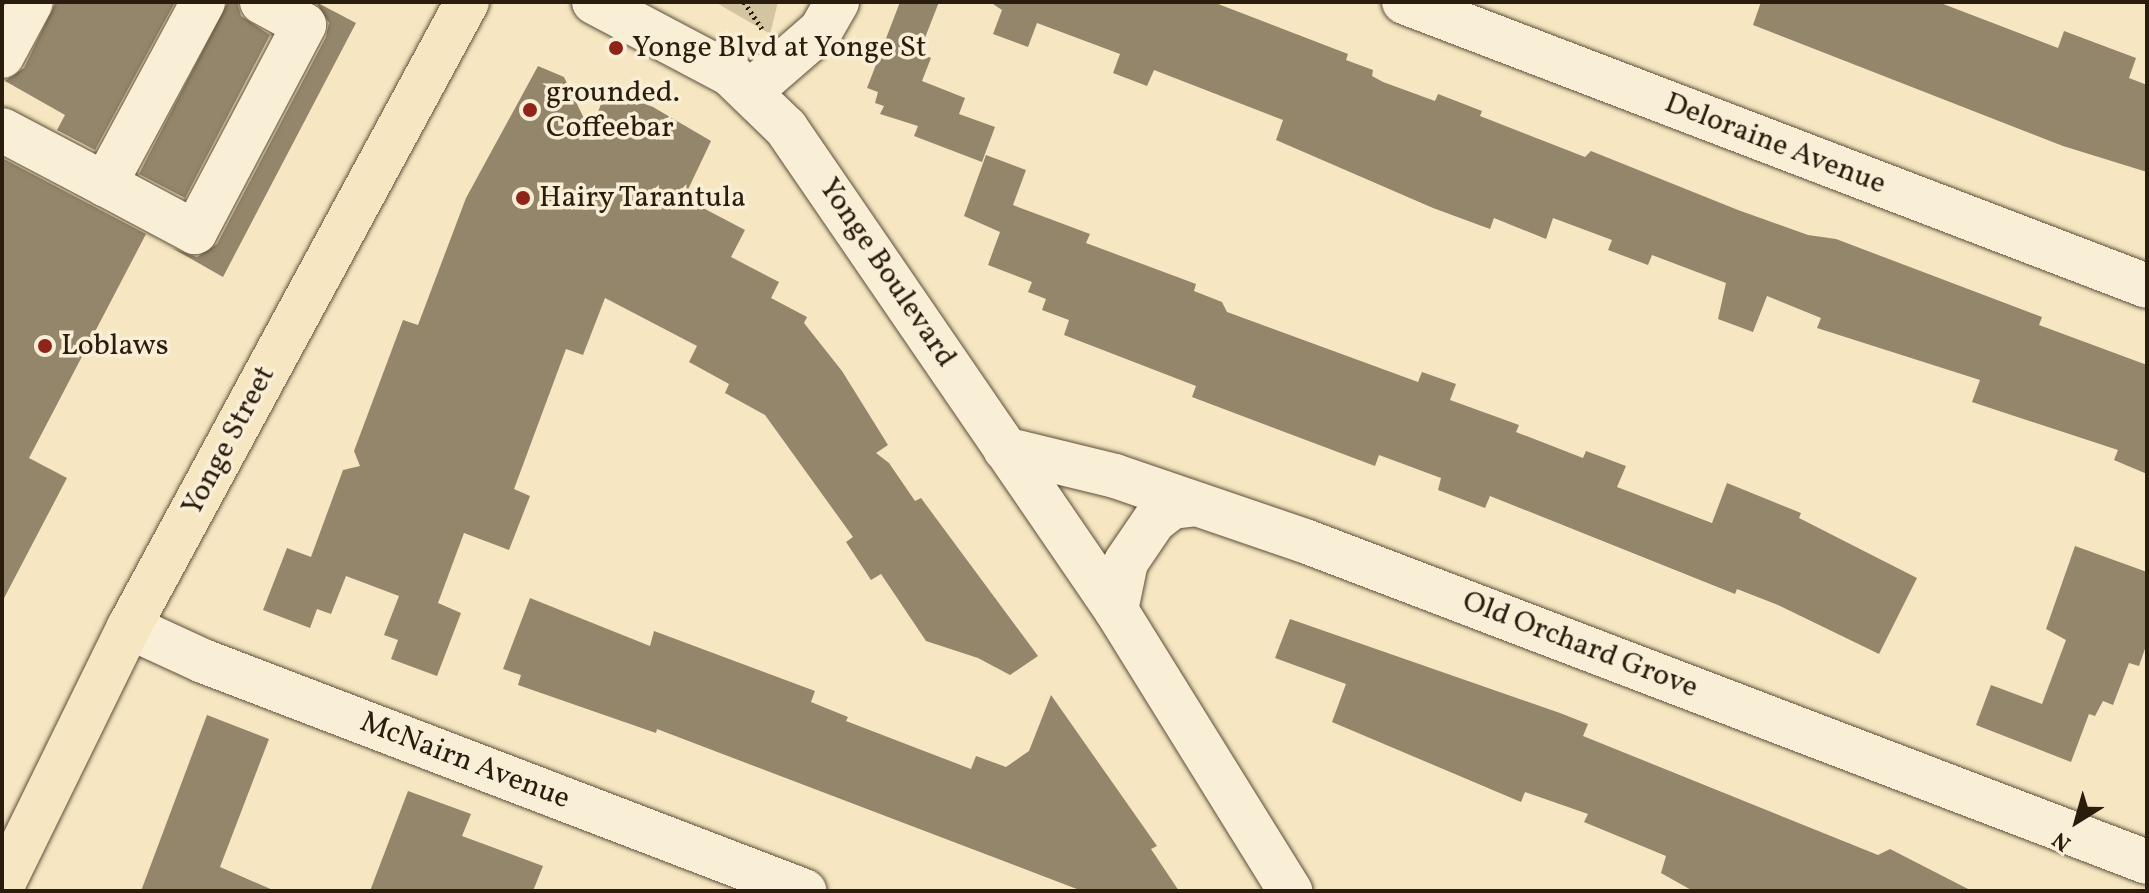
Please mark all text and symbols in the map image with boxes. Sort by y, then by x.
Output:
place label: Yonge Blvd at Yonge St [632,30,927,66]
marker: Yonge Blvd at Yonge St [607,39,625,57]
place label: grounded. Coffeebar [546,75,680,146]
street label: Deloraine Avenue [1659,85,1891,203]
marker: grounded. Coffeebar [521,101,539,119]
street label: Yonge Boulevard [810,172,964,374]
place label: Hairy Tarantula [539,180,748,216]
marker: Hairy Tarantula [514,189,532,207]
place label: Loblaws [61,328,169,364]
marker: Loblaws [36,337,54,355]
street label: Yonge Street [175,360,283,522]
street label: Old Orchard Grove [1457,584,1703,706]
street label: McNairn Avenue [355,704,575,818]
north arrow [2037,781,2117,861]
text: N [2047,823,2078,858]

